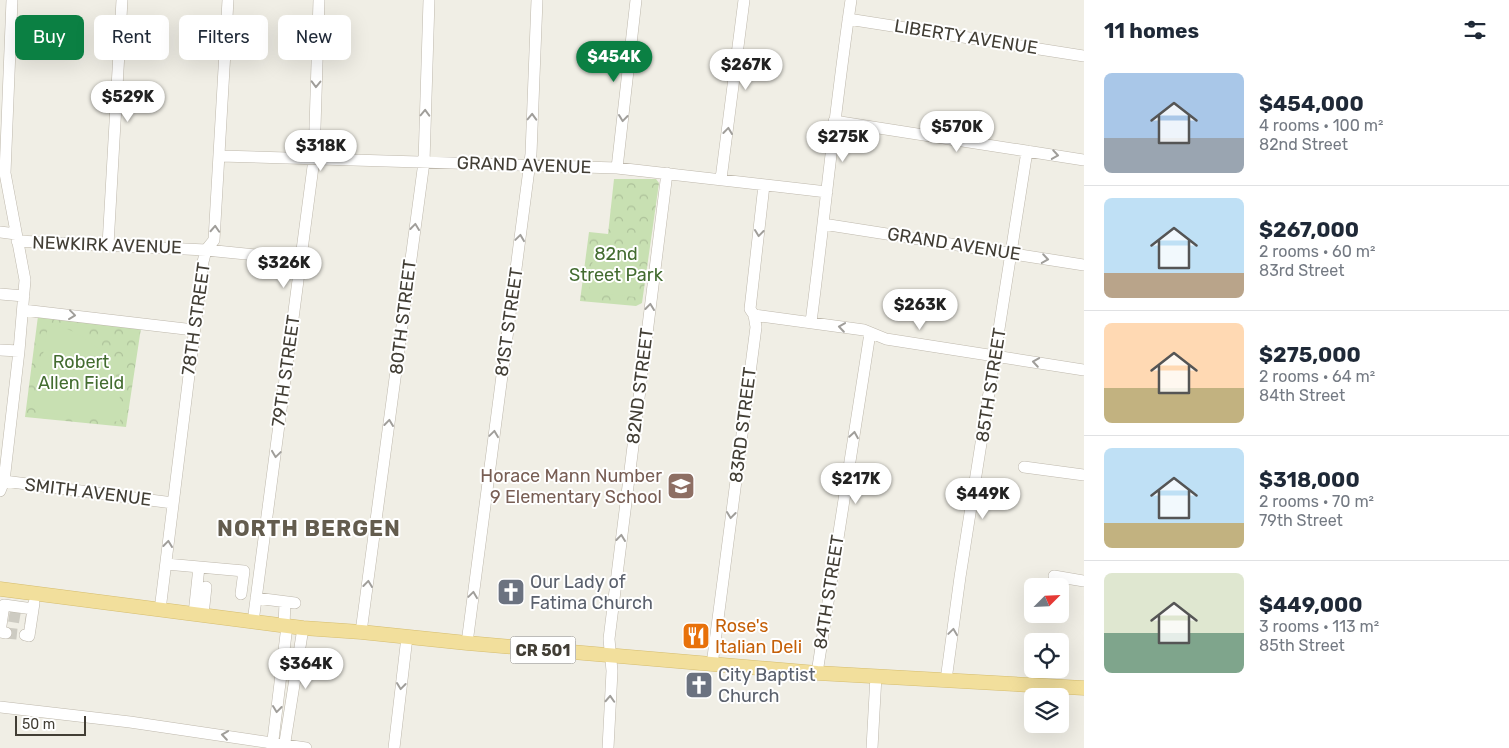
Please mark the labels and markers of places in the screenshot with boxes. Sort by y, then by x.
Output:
pin: $454K [579,41,649,83]
pin: $267K [711,48,781,91]
pin: $529K [93,80,163,123]
pin: $570K [922,110,992,153]
pin: $275K [808,120,878,163]
pin: $318K [286,130,356,172]
pin: $326K [249,246,319,289]
pin: $263K [885,288,955,331]
pin: $217K [821,462,891,505]
place label: Horace Mann Number 9 Elementary School [480,465,662,508]
school or university icon: Horace Mann Number 9 Elementary School [666,471,696,501]
pin: $449K [948,478,1018,520]
place label: Our Lady of Fatima Church [530,571,653,614]
church icon: Our Lady of Fatima Church [496,577,526,607]
place label: Rose's Italian Deli [715,615,802,658]
restaurant icon: Rose's Italian Deli [681,621,711,651]
pin: $364K [271,648,341,690]
place label: City Baptist Church [718,664,815,707]
church icon: City Baptist Church [684,670,714,700]

